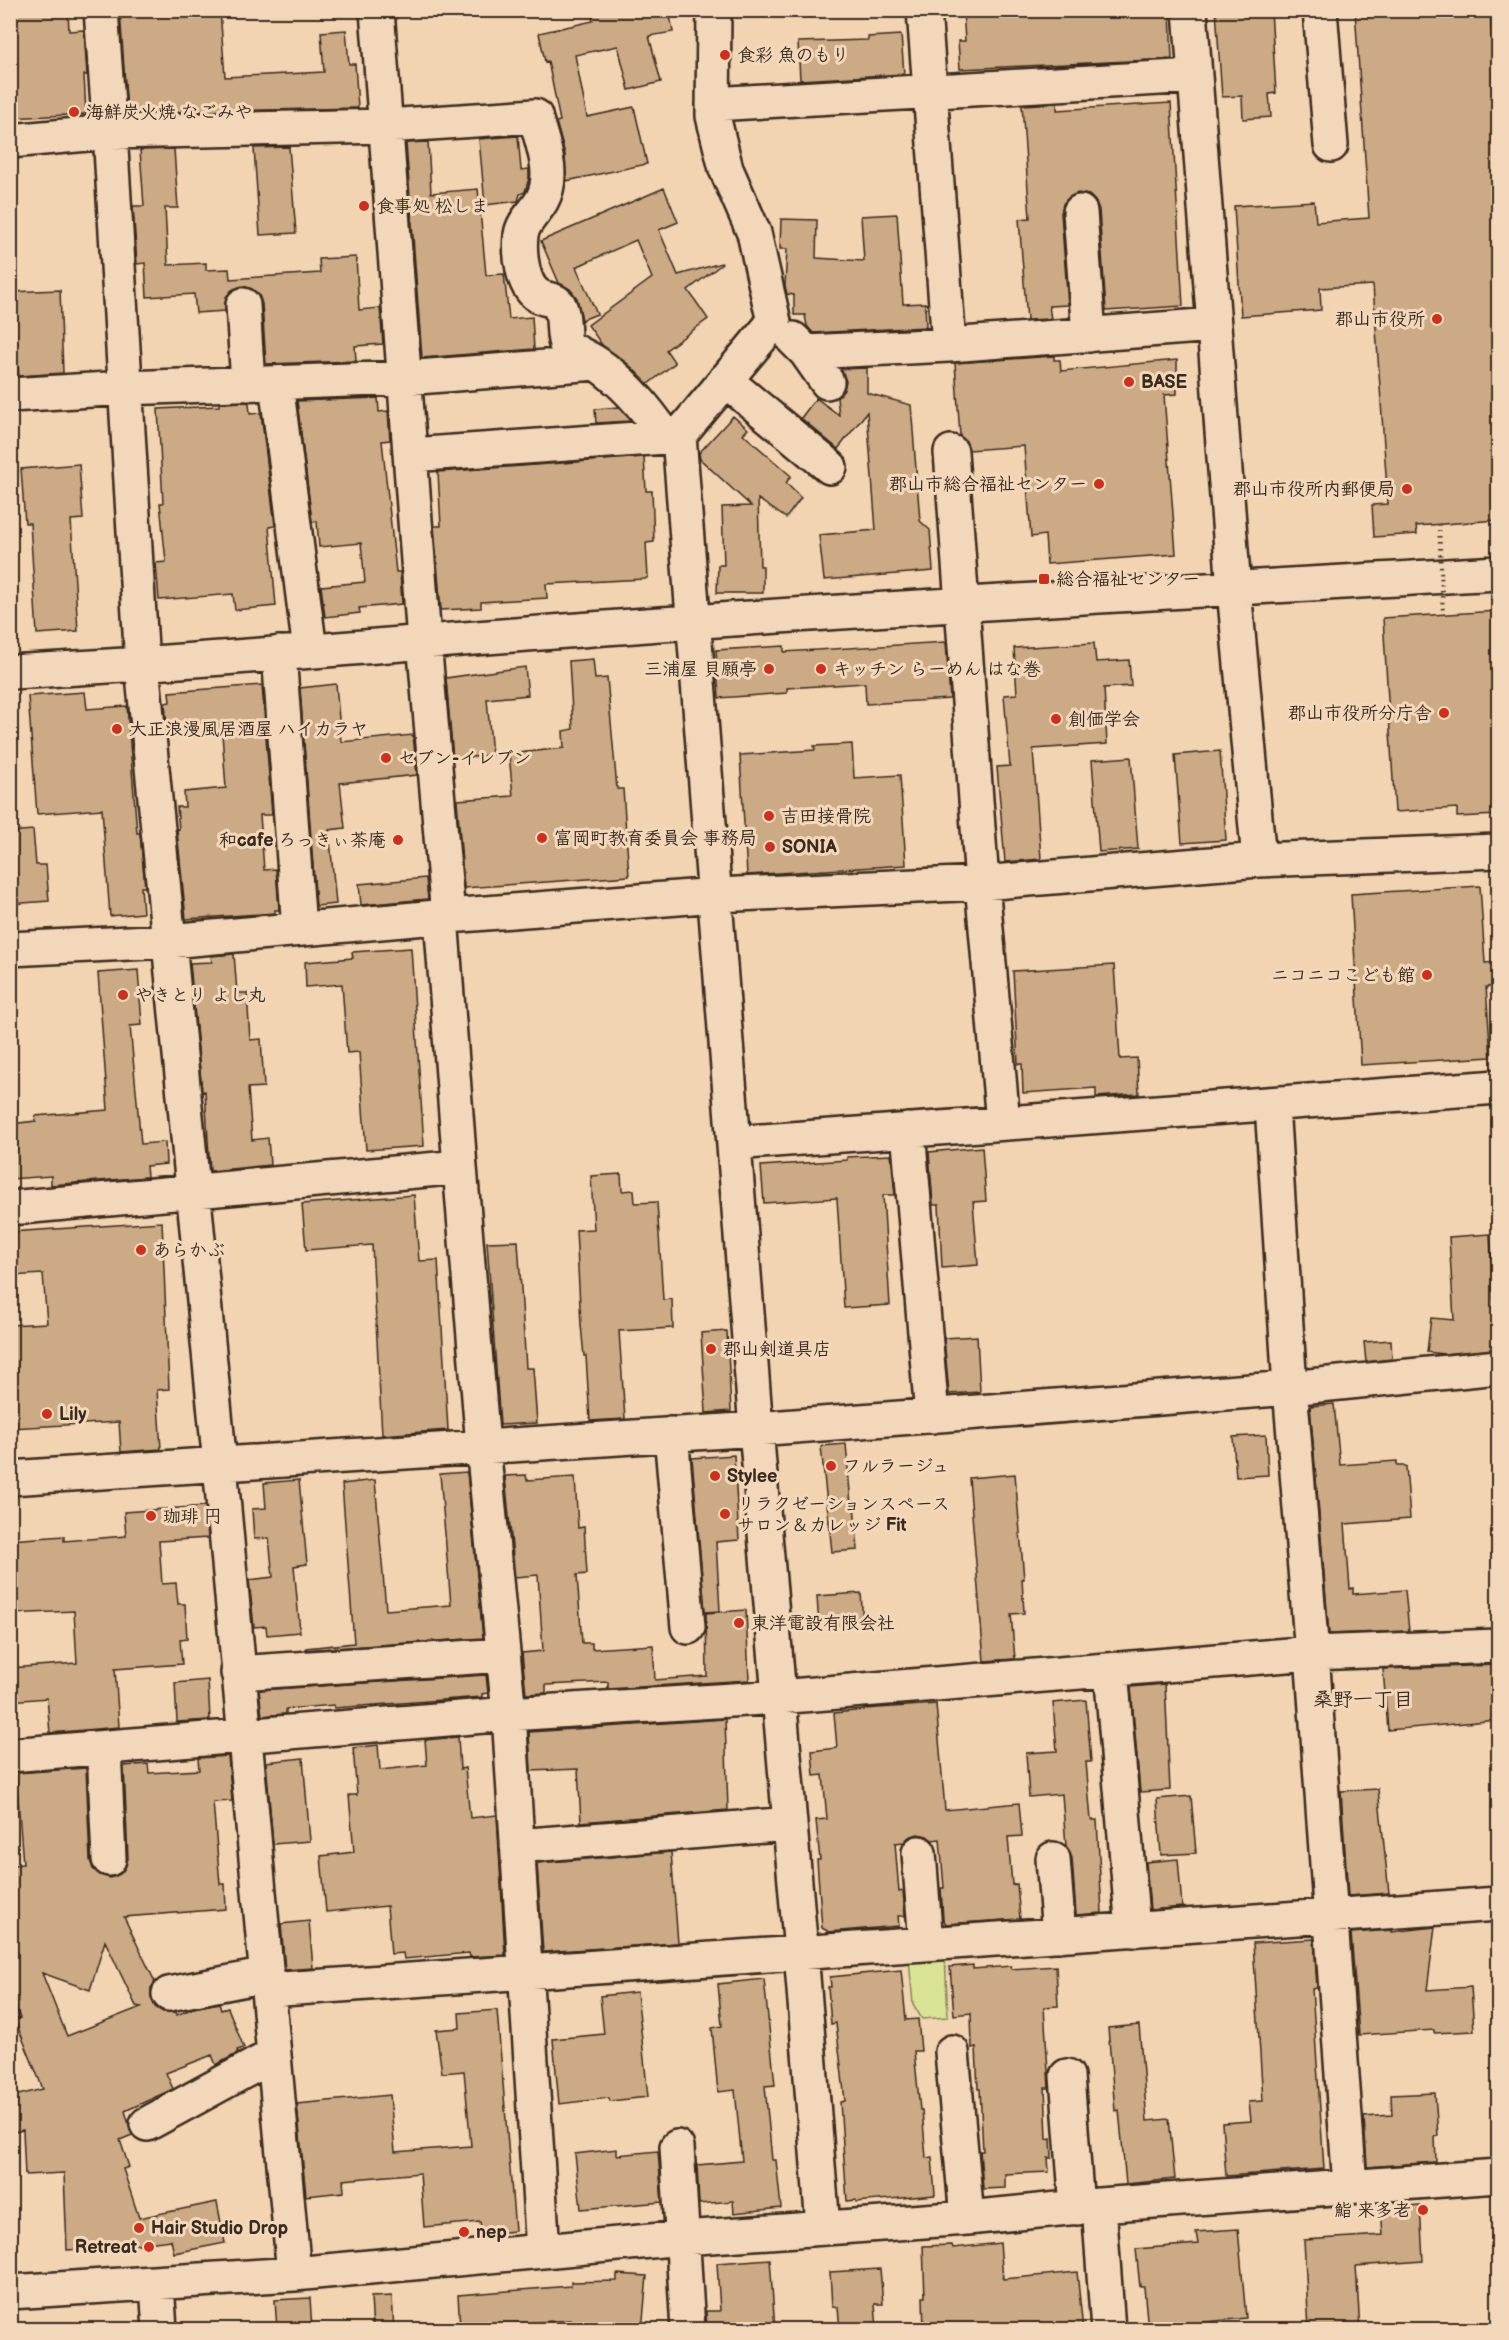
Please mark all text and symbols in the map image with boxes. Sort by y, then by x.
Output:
place label: 食彩 魚のもり [737,45,850,66]
marker: 食彩 魚のもり [718,48,732,62]
place label: 海鮮炭火焼 なごみや [86,102,253,123]
marker: 海鮮炭火焼 なごみや [67,105,81,119]
place label: 食事処 松しま [376,196,489,217]
marker: 食事処 松しま [357,199,371,213]
place label: 郡山市役所 [1335,309,1425,330]
marker: 郡山市役所 [1430,312,1444,326]
place label: BASE [1141,372,1187,393]
marker: BASE [1122,375,1136,389]
place label: 郡山市総合福祉センター [889,474,1087,495]
marker: 郡山市総合福祉センター [1092,477,1106,491]
place label: 郡山市役所内郵便局 [1233,479,1395,500]
marker: 郡山市役所内郵便局 [1400,482,1414,496]
place label: 総合福祉センター [1056,569,1200,590]
marker: 総合福祉センター [1037,572,1051,586]
place label: 三浦屋 貝願亭 [644,659,757,680]
place label: キッチン らーめん はな巻 [833,659,1041,680]
marker: 三浦屋 貝願亭 [762,662,776,676]
marker: キッチン らーめん はな巻 [814,662,828,676]
place label: 郡山市役所分庁舎 [1288,703,1432,724]
marker: 郡山市役所分庁舎 [1437,706,1451,720]
place label: 創価学会 [1068,709,1140,730]
marker: 創価学会 [1049,712,1063,726]
place label: 大正浪漫風居酒屋 ハイカラヤ [129,719,368,740]
marker: 大正浪漫風居酒屋 ハイカラヤ [110,722,124,736]
place label: セブン-イレブン [398,748,531,769]
marker: セブン-イレブン [379,751,393,765]
place label: 吉田接骨院 [781,806,871,827]
marker: 吉田接骨院 [762,809,776,823]
place label: 富岡町教育委員会 事務局 [554,828,757,849]
place label: 和cafe ろっきぃ茶庵 [219,830,386,851]
marker: 富岡町教育委員会 事務局 [535,831,549,845]
marker: 和cafe ろっきぃ茶庵 [391,833,405,847]
place label: SONIA [782,837,838,858]
marker: SONIA [763,840,777,854]
place label: ニコニコこども館 [1271,965,1415,986]
marker: ニコニコこども館 [1420,968,1434,982]
place label: やきとり よし丸 [135,985,266,1006]
marker: やきとり よし丸 [116,988,130,1002]
place label: あらかぶ [153,1240,225,1261]
marker: あらかぶ [134,1243,148,1257]
place label: 郡山剣道具店 [723,1339,831,1360]
marker: 郡山剣道具店 [704,1342,718,1356]
place label: Lily [59,1404,87,1425]
marker: Lily [40,1407,54,1421]
place label: フルラージュ [843,1456,950,1477]
marker: フルラージュ [824,1459,838,1473]
place label: Stylee [727,1466,777,1487]
marker: Stylee [708,1469,722,1483]
place label: リラクゼーションスペース サロン＆カレッジ Fit [737,1494,950,1536]
place label: 珈琲 円 [163,1506,222,1527]
marker: リラクゼーションスペース サロン＆カレッジ Fit [718,1507,732,1521]
marker: 珈琲 円 [144,1509,158,1523]
place label: 東洋電設有限会社 [751,1613,895,1634]
marker: 東洋電設有限会社 [732,1616,746,1630]
district label: 桑野一丁目 [1313,1688,1413,1712]
place label: 鮨 来多老 [1334,2200,1411,2221]
marker: 鮨 来多老 [1416,2203,1430,2217]
place label: Hair Studio Drop [151,2218,288,2239]
marker: Hair Studio Drop [132,2221,146,2235]
place label: nep [476,2222,507,2243]
marker: nep [457,2225,471,2239]
place label: Retreat [75,2237,137,2258]
marker: Retreat [142,2240,156,2254]

